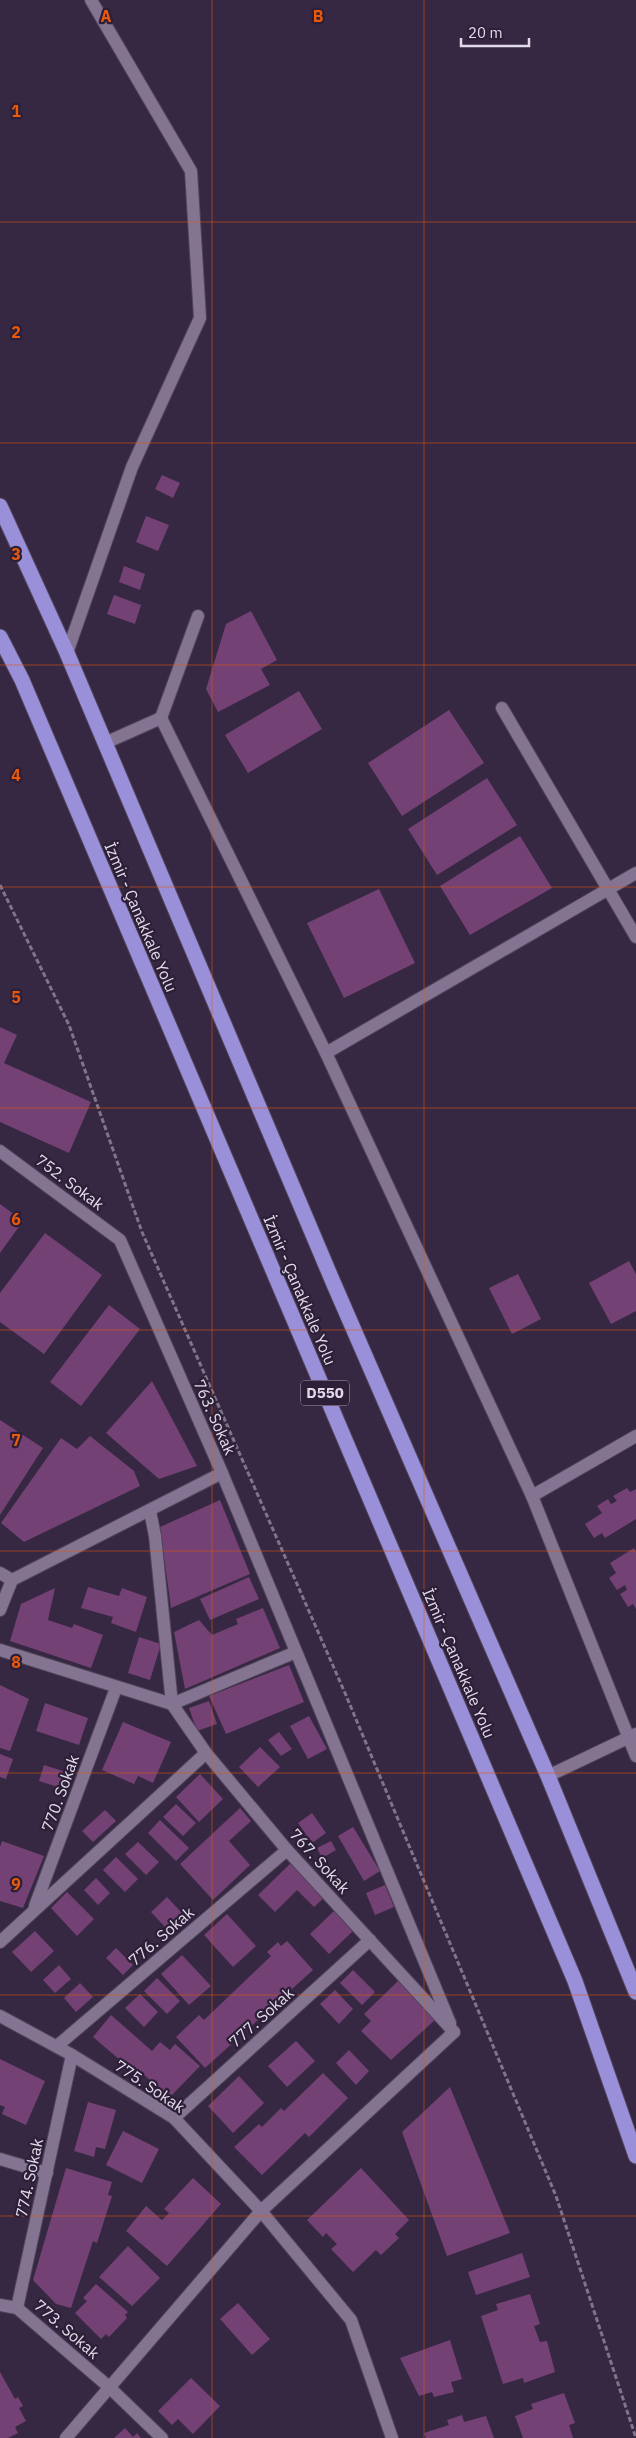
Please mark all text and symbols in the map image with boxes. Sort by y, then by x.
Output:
text: A [101,6,112,26]
text: B [313,6,324,26]
scale bar [461,15,528,47]
text: 20 m [468,23,503,42]
text: 1 [11,101,21,121]
text: 2 [11,322,21,342]
text: 3 [11,544,21,564]
text: 4 [11,765,21,785]
street label: İzmir - Çanakkale Yolu [100,839,182,995]
text: 5 [11,987,21,1007]
street label: 752. Sokak [32,1150,109,1215]
text: 6 [11,1209,21,1229]
street label: İzmir - Çanakkale Yolu [259,1212,341,1368]
street label: 763. Sokak [189,1376,241,1458]
road number: D550 [301,1380,349,1406]
text: 7 [11,1430,21,1450]
street label: İzmir - Çanakkale Yolu [418,1585,500,1741]
text: 8 [11,1652,21,1672]
street label: 770. Sokak [37,1751,83,1834]
street label: 767. Sokak [286,1824,355,1898]
text: 9 [11,1874,21,1894]
street label: 776. Sokak [124,1902,198,1970]
street label: 777. Sokak [224,1982,298,2051]
street label: 775. Sokak [111,2055,189,2117]
street label: 774. Sokak [11,2136,47,2219]
street label: 773. Sokak [30,2295,104,2363]

